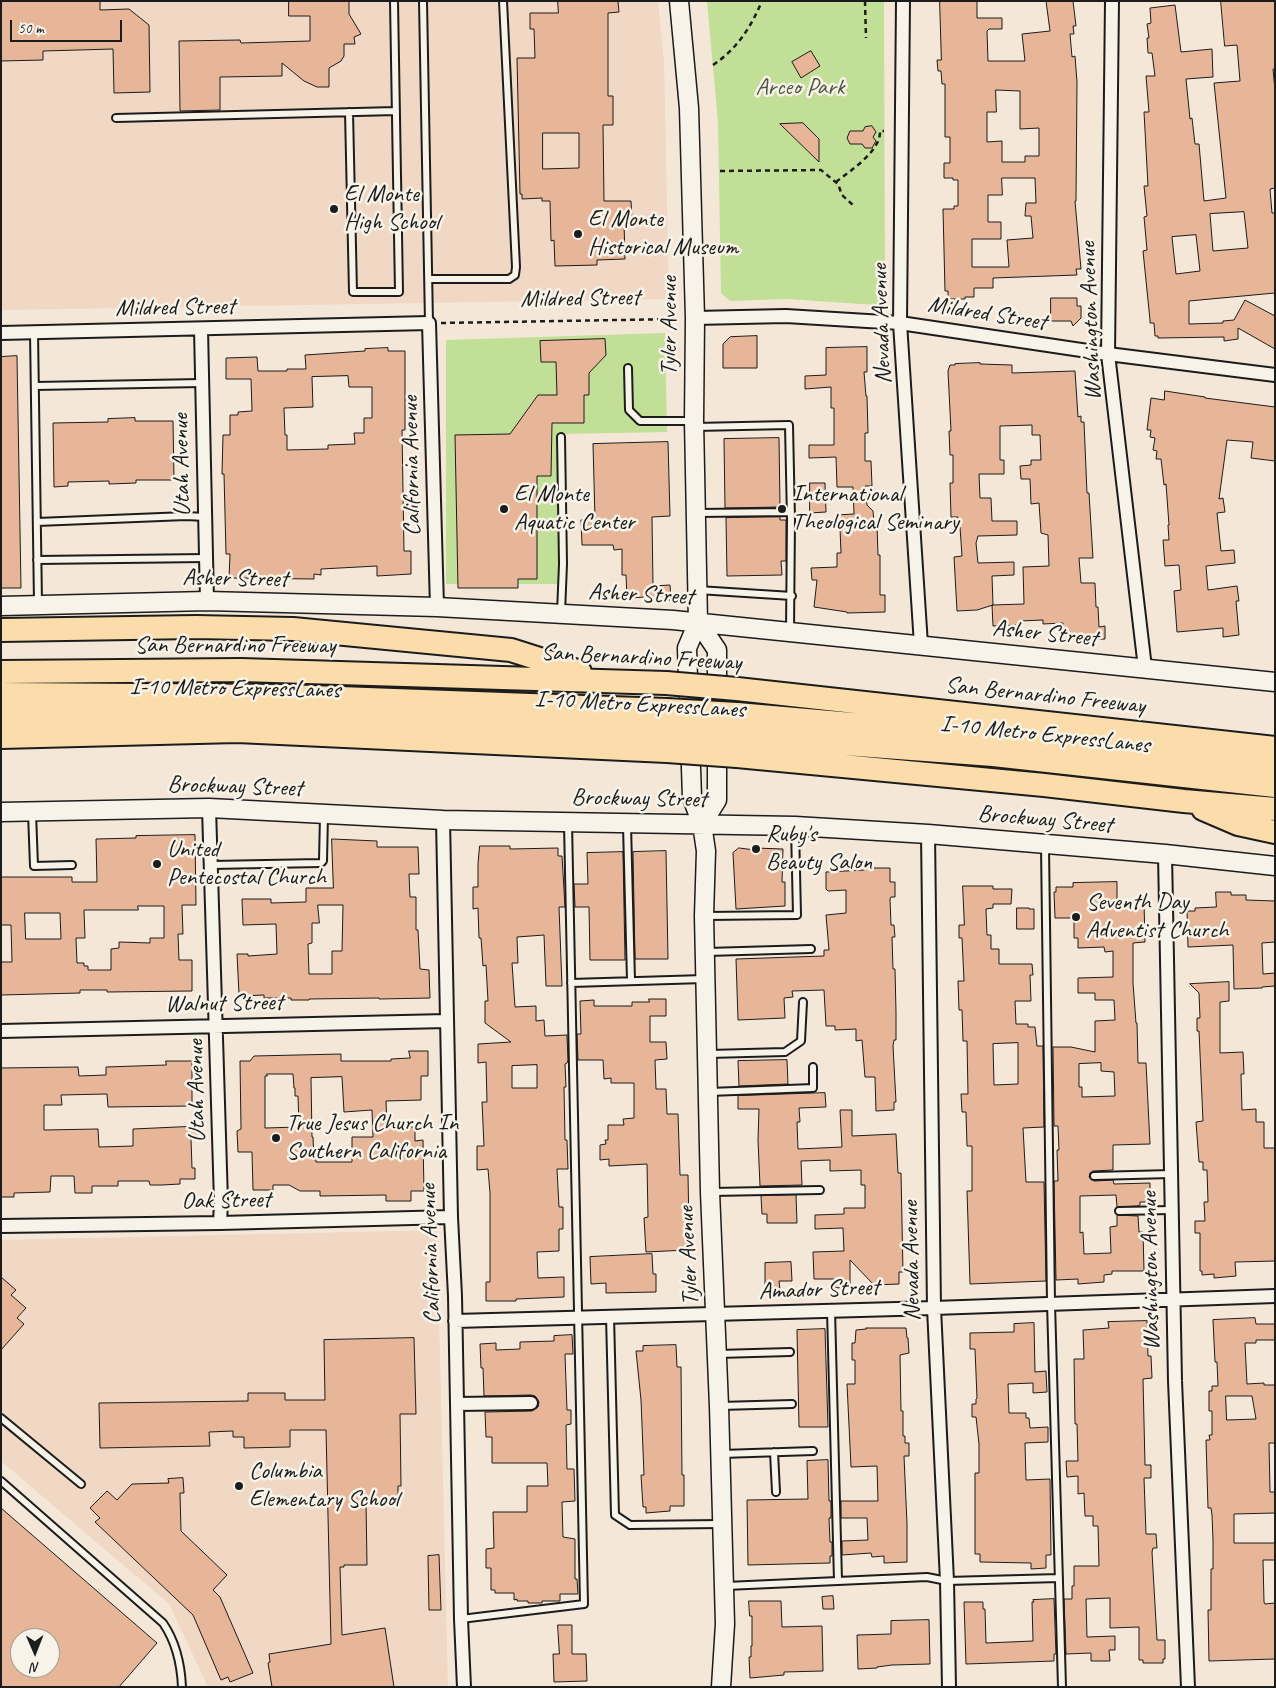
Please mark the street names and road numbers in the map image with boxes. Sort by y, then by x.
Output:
street label: Washington Avenue [1074,241,1108,401]
street label: Nevada Avenue [866,263,898,385]
street label: Tyler Avenue [656,276,684,376]
street label: Mildred Street [520,284,640,314]
street label: Mildred Street [926,290,1048,338]
street label: Mildred Street [115,293,235,323]
street label: California Avenue [396,396,428,536]
street label: Utah Avenue [167,413,197,517]
street label: Asher Street [182,564,288,594]
street label: Asher Street [588,578,694,612]
street label: Asher Street [991,614,1099,654]
street label: San Bernardino Freeway [135,632,335,660]
street label: San Bernardino Freeway [540,638,742,678]
street label: San Bernardino Freeway [944,671,1146,721]
street label: I-10 Metro ExpressLanes [130,673,340,705]
street label: I-10 Metro ExpressLanes [534,685,746,725]
street label: I-10 Metro ExpressLanes [939,710,1151,760]
street label: Brockway Street [167,770,303,804]
street label: Brockway Street [571,783,707,815]
street label: Brockway Street [976,800,1114,840]
street label: Walnut Street [165,989,283,1019]
street label: Utah Avenue [182,1039,212,1143]
street label: California Avenue [414,1183,448,1325]
street label: Oak Street [181,1186,271,1216]
street label: Washington Avenue [1135,1191,1167,1351]
street label: Nevada Avenue [897,1201,927,1321]
street label: Tyler Avenue [672,1206,706,1306]
street label: Amador Street [758,1274,880,1306]

